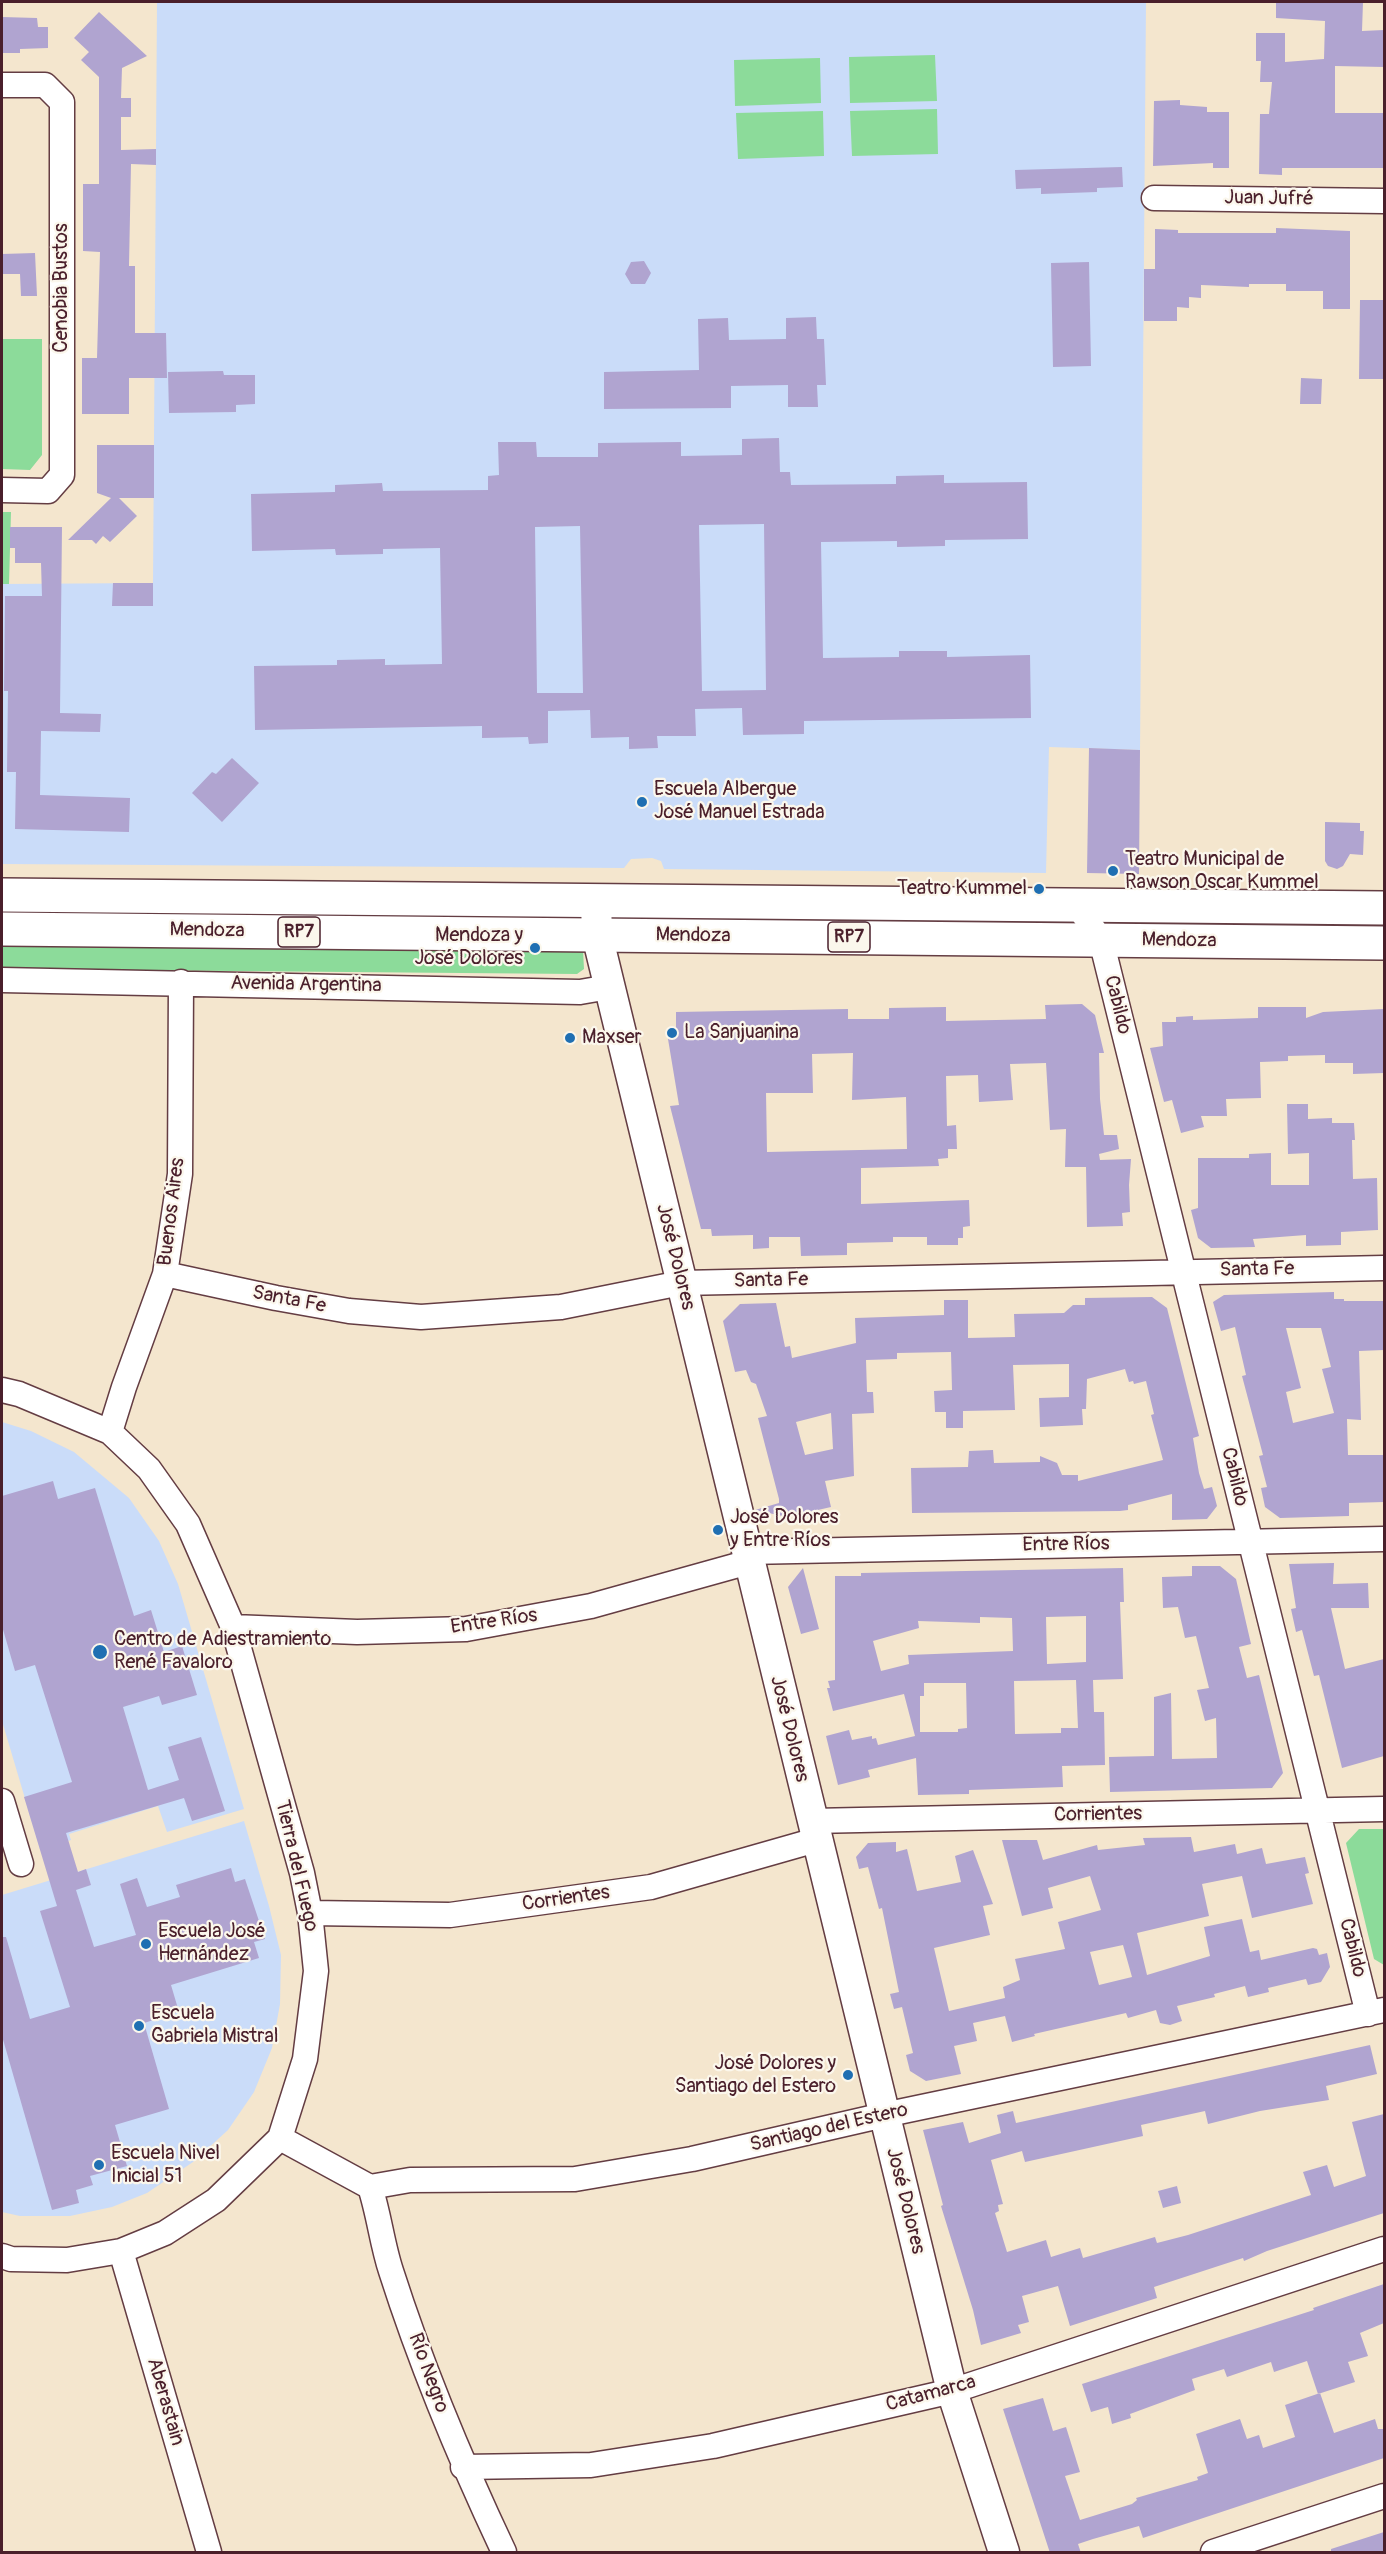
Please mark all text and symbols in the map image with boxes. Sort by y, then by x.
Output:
street label: Juan Jufré [1224,186,1314,212]
street label: Cenobia Bustos [50,223,74,353]
place label: Escuela Albergue José Manuel Estrada [654,778,825,825]
marker: Escuela Albergue José Manuel Estrada [635,795,649,809]
place label: Teatro Municipal de Rawson Oscar Kummel [1125,848,1319,895]
marker: Teatro Municipal de Rawson Oscar Kummel [1106,864,1120,878]
place label: Teatro Kummel [897,877,1027,901]
marker: Teatro Kummel [1032,882,1046,896]
road number: RP7 [278,917,320,947]
street label: Mendoza [169,918,245,944]
road number: RP7 [828,922,870,952]
street label: Mendoza [655,923,731,949]
place label: Mendoza y José Dolores [414,924,523,971]
street label: Mendoza [1141,928,1217,954]
marker: Mendoza y José Dolores [528,941,542,955]
street label: Avenida Argentina [230,972,382,998]
street label: Cabildo [1098,973,1136,1037]
place label: La Sanjuanina [684,1021,799,1045]
place label: Maxser [582,1026,642,1050]
marker: La Sanjuanina [665,1026,679,1040]
marker: Maxser [563,1031,577,1045]
street label: Buenos Aires [153,1157,191,1267]
street label: José Dolores [650,1201,700,1313]
street label: Santa Fe [1220,1257,1294,1283]
street label: Santa Fe [734,1268,808,1294]
street label: Santa Fe [250,1281,328,1319]
street label: Cabildo [1215,1445,1253,1509]
place label: José Dolores y Entre Ríos [730,1506,839,1553]
marker: José Dolores y Entre Ríos [711,1523,725,1537]
street label: Entre Ríos [1022,1532,1110,1558]
street label: Entre Ríos [449,1604,539,1640]
place label: Centro de Adiestramiento René Favaloro [114,1628,331,1675]
marker: Centro de Adiestramiento René Favaloro [91,1643,109,1661]
street label: José Dolores [764,1673,814,1785]
street label: Tierra del Fuego [269,1798,323,1934]
street label: Corrientes [1054,1802,1142,1828]
street label: Corrientes [521,1881,611,1917]
street label: Cabildo [1333,1916,1371,1980]
place label: Escuela José Hernández [158,1920,266,1967]
marker: Escuela José Hernández [139,1937,153,1951]
place label: Escuela Gabriela Mistral [151,2002,278,2049]
marker: Escuela Gabriela Mistral [132,2019,146,2033]
place label: José Dolores y Santiago del Estero [675,2052,836,2099]
marker: José Dolores y Santiago del Estero [841,2068,855,2082]
street label: Santiago del Estero [748,2098,910,2158]
place label: Escuela Nivel Inicial 51 [111,2142,220,2189]
street label: José Dolores [880,2145,930,2257]
marker: Escuela Nivel Inicial 51 [92,2158,106,2172]
street label: Río Negro [402,2330,454,2416]
street label: Aberastain [141,2355,189,2449]
street label: Catamarca [883,2370,979,2418]

